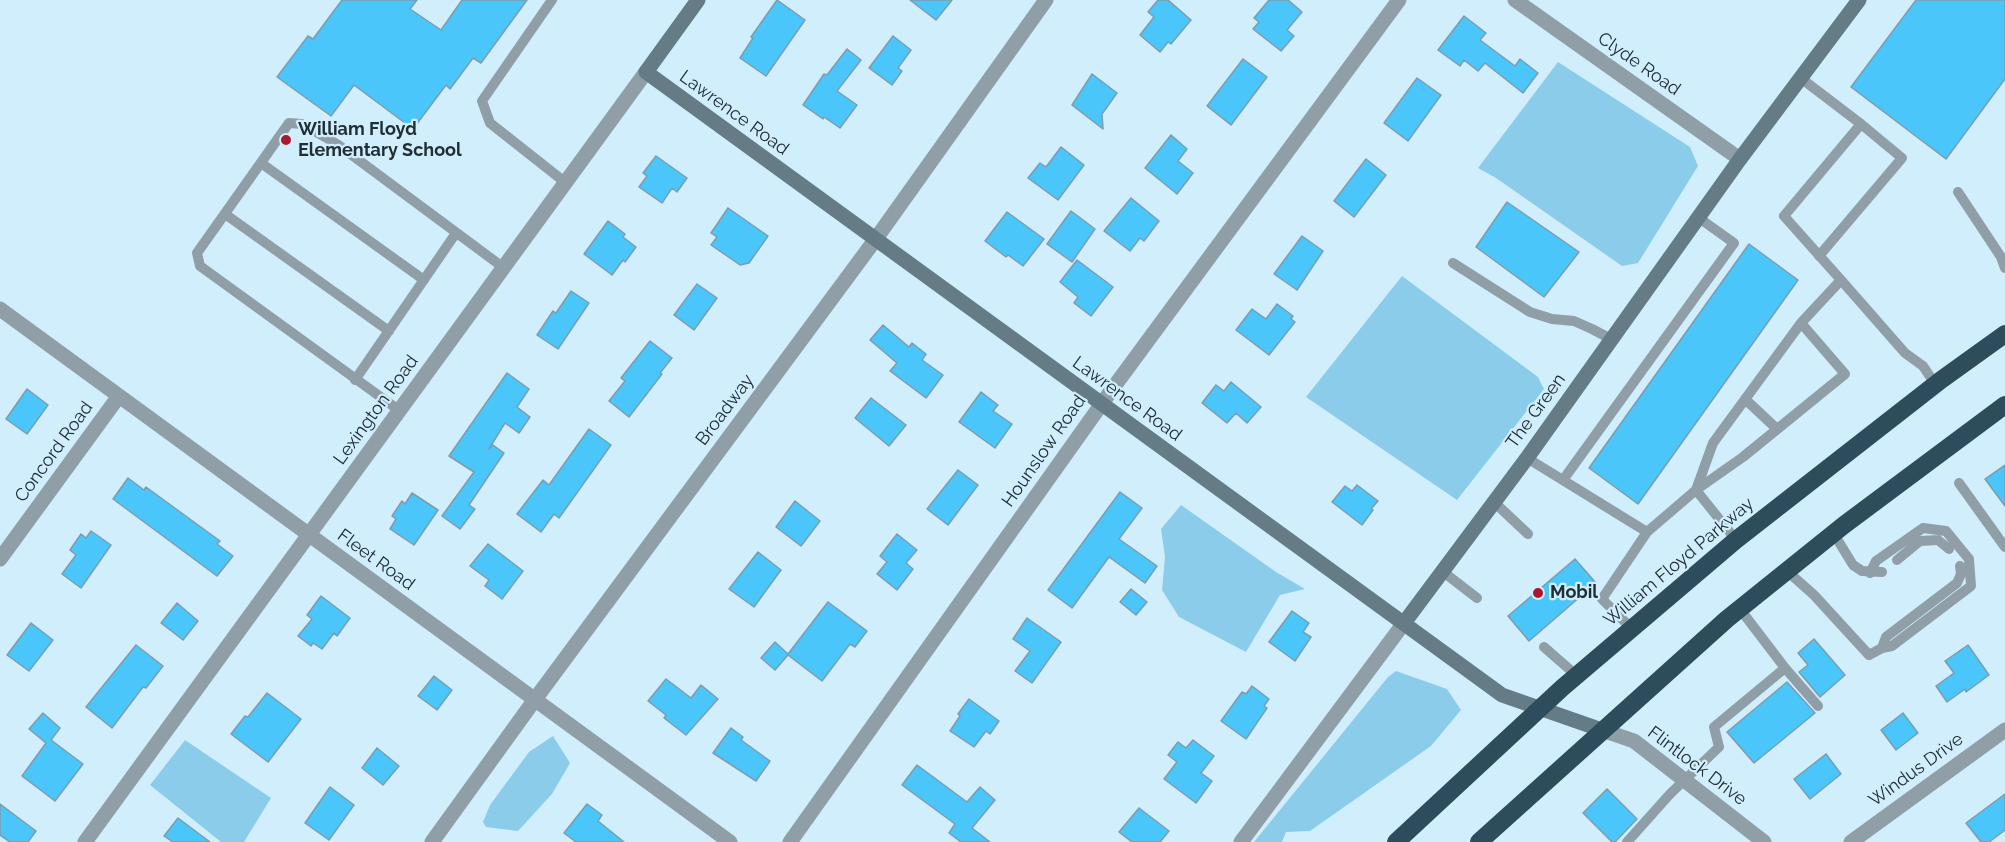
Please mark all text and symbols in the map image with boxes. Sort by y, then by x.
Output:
street label: Clyde Road [1594,28,1684,100]
street label: Lawrence Road [675,66,793,160]
place label: William Floyd Elementary School [298,119,462,162]
marker: William Floyd Elementary School [279,133,293,147]
street label: Lexington Road [329,351,423,469]
street label: Lawrence Road [1068,352,1186,446]
street label: The Green [1502,369,1570,453]
street label: Broadway [691,370,759,450]
street label: Hounslow Road [997,391,1091,511]
street label: Concord Road [10,397,98,507]
street label: William Floyd Parkway [1600,493,1758,631]
street label: Fleet Road [333,525,419,595]
place label: Mobil [1550,582,1598,604]
marker: Mobil [1531,586,1545,600]
street label: Flintlock Drive [1643,722,1751,810]
street label: Windus Drive [1865,729,1967,811]

